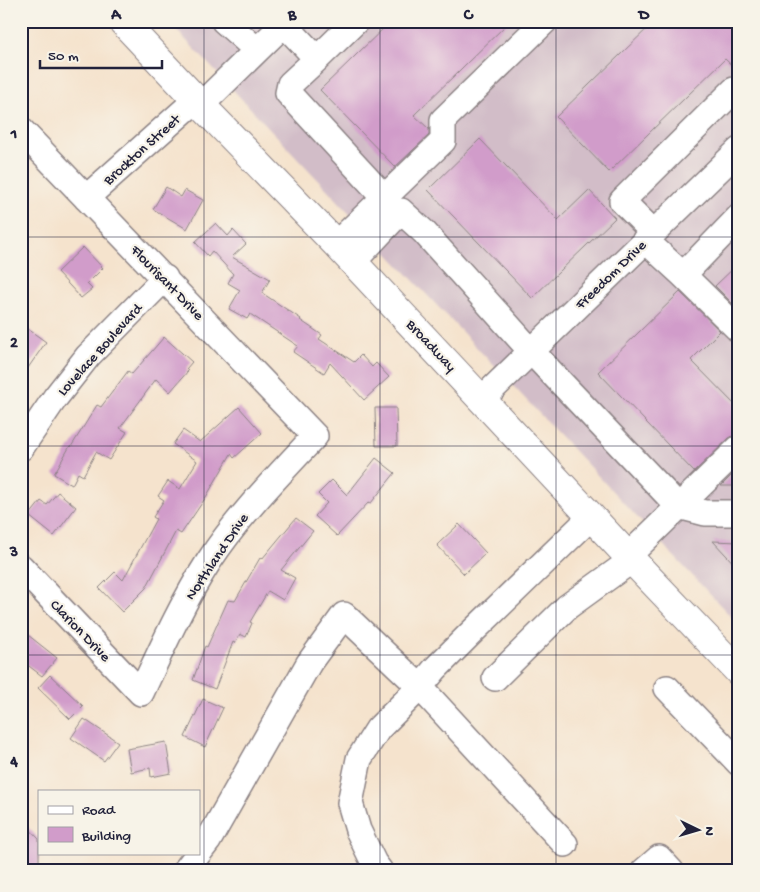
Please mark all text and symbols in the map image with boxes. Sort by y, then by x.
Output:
text: A [110,7,122,26]
text: B [287,7,297,26]
text: C [463,7,474,26]
text: D [637,7,650,26]
scale bar [40,38,162,70]
text: 50 m [48,48,79,66]
street label: Brockton Street [99,110,186,190]
text: 1 [10,126,17,145]
street label: Freedom Drive [571,237,651,315]
street label: Flourisant Drive [125,241,207,325]
street label: Lovelace Boulevard [54,299,148,400]
street label: Broadway [401,316,460,377]
text: 2 [10,335,18,354]
street label: Northland Drive [182,510,253,604]
text: 3 [9,544,18,563]
street label: Clarion Drive [45,597,114,666]
text: 4 [9,754,18,773]
legend [38,790,200,854]
text: Road [82,802,116,820]
north arrow [672,804,722,854]
text: N [700,826,717,836]
text: Building [81,828,131,846]

